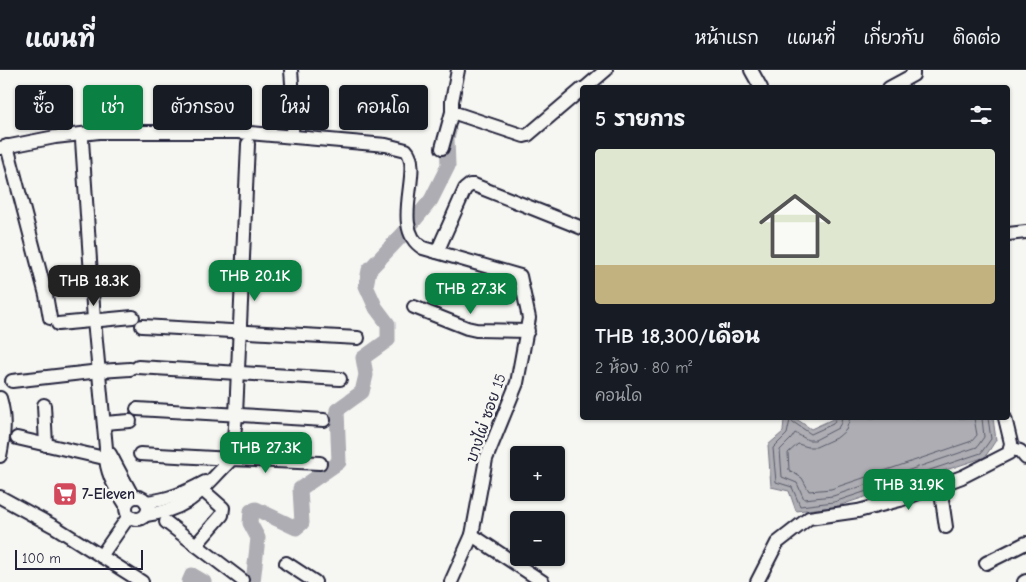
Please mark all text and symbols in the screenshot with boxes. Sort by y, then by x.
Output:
text: แผนที่ [25,25,95,53]
text: หน้าแรก [695,28,759,49]
text: แผนที่ [787,28,835,49]
text: เกี่ยวกับ [863,28,925,49]
text: ติดต่อ [953,28,1001,49]
chip: ซื้อ [15,85,73,130]
chip: เช่า [83,85,143,130]
chip: ตัวกรอง [153,85,252,130]
chip: ใหม่ [262,85,329,130]
chip: คอนโด [339,85,428,130]
icon: filters [967,101,995,129]
text: 5 รายการ [595,107,685,131]
icon: home [750,181,840,271]
pin: THB 20.1K [198,260,312,302]
pin: THB 18.3K [37,264,151,307]
text: THB 20.1K [220,267,290,285]
text: THB 18.3K [59,272,129,290]
pin: THB 27.3K [414,272,528,315]
text: THB 27.3K [436,280,506,298]
text: THB 18,300/เดือน [595,324,760,348]
text: 2 ห้อง · 80 m² [595,359,692,377]
street label: บางไผ่ ซอย 15 [461,371,510,465]
text: คอนโด [595,387,642,405]
pin: THB 27.3K [209,432,323,474]
text: THB 27.3K [231,439,301,457]
map controls [510,446,565,566]
button: + [510,446,565,501]
pin: THB 31.9K [852,468,966,511]
text: THB 31.9K [874,476,944,494]
supermarket icon: 7-Eleven [52,481,78,507]
place label: 7-Eleven [82,485,135,503]
button: − [510,511,565,566]
scale bar [15,547,142,570]
text: 100 m [22,550,61,567]

